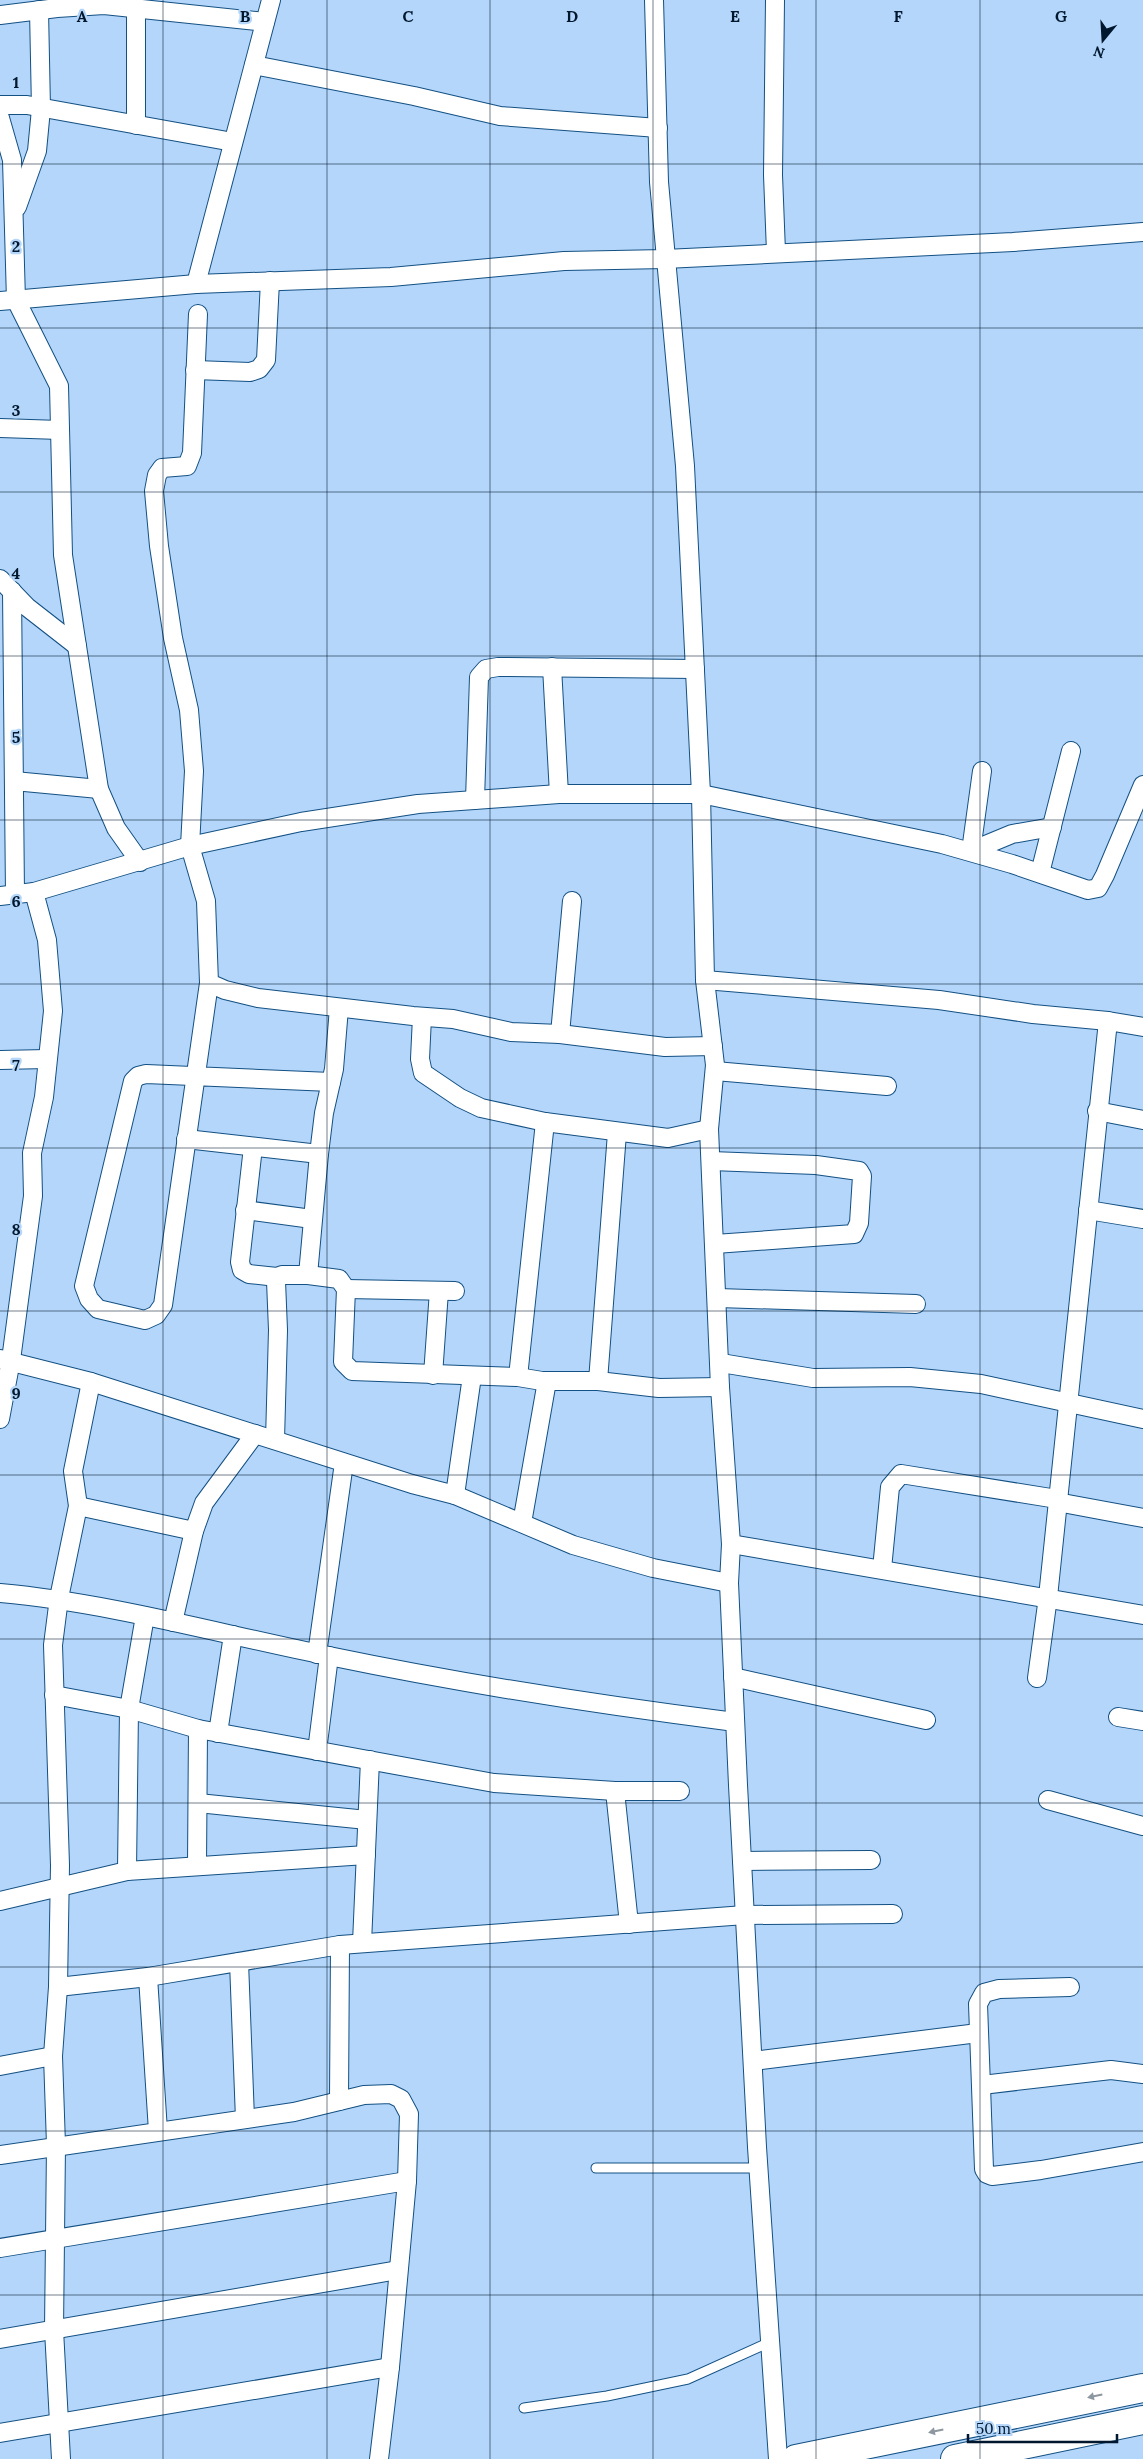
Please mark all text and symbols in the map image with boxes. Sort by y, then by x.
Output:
text: A [77,6,88,26]
text: B [240,6,251,26]
text: C [402,6,414,26]
text: D [566,6,578,26]
text: E [730,6,740,26]
text: F [893,6,903,26]
text: G [1055,6,1067,26]
north arrow [1078,15,1128,65]
text: N [1091,42,1107,63]
text: 1 [13,72,19,92]
text: 2 [12,236,20,256]
text: 3 [12,400,21,420]
text: 4 [12,563,21,583]
text: 5 [12,727,21,747]
text: 6 [11,891,21,911]
text: 7 [12,1055,20,1075]
text: 8 [11,1219,21,1239]
text: 9 [11,1383,21,1403]
one-way arrow [1087,2393,1103,2401]
scale bar [968,2412,1117,2444]
text: 50 m [976,2419,1011,2438]
one-way arrow [928,2427,944,2435]

